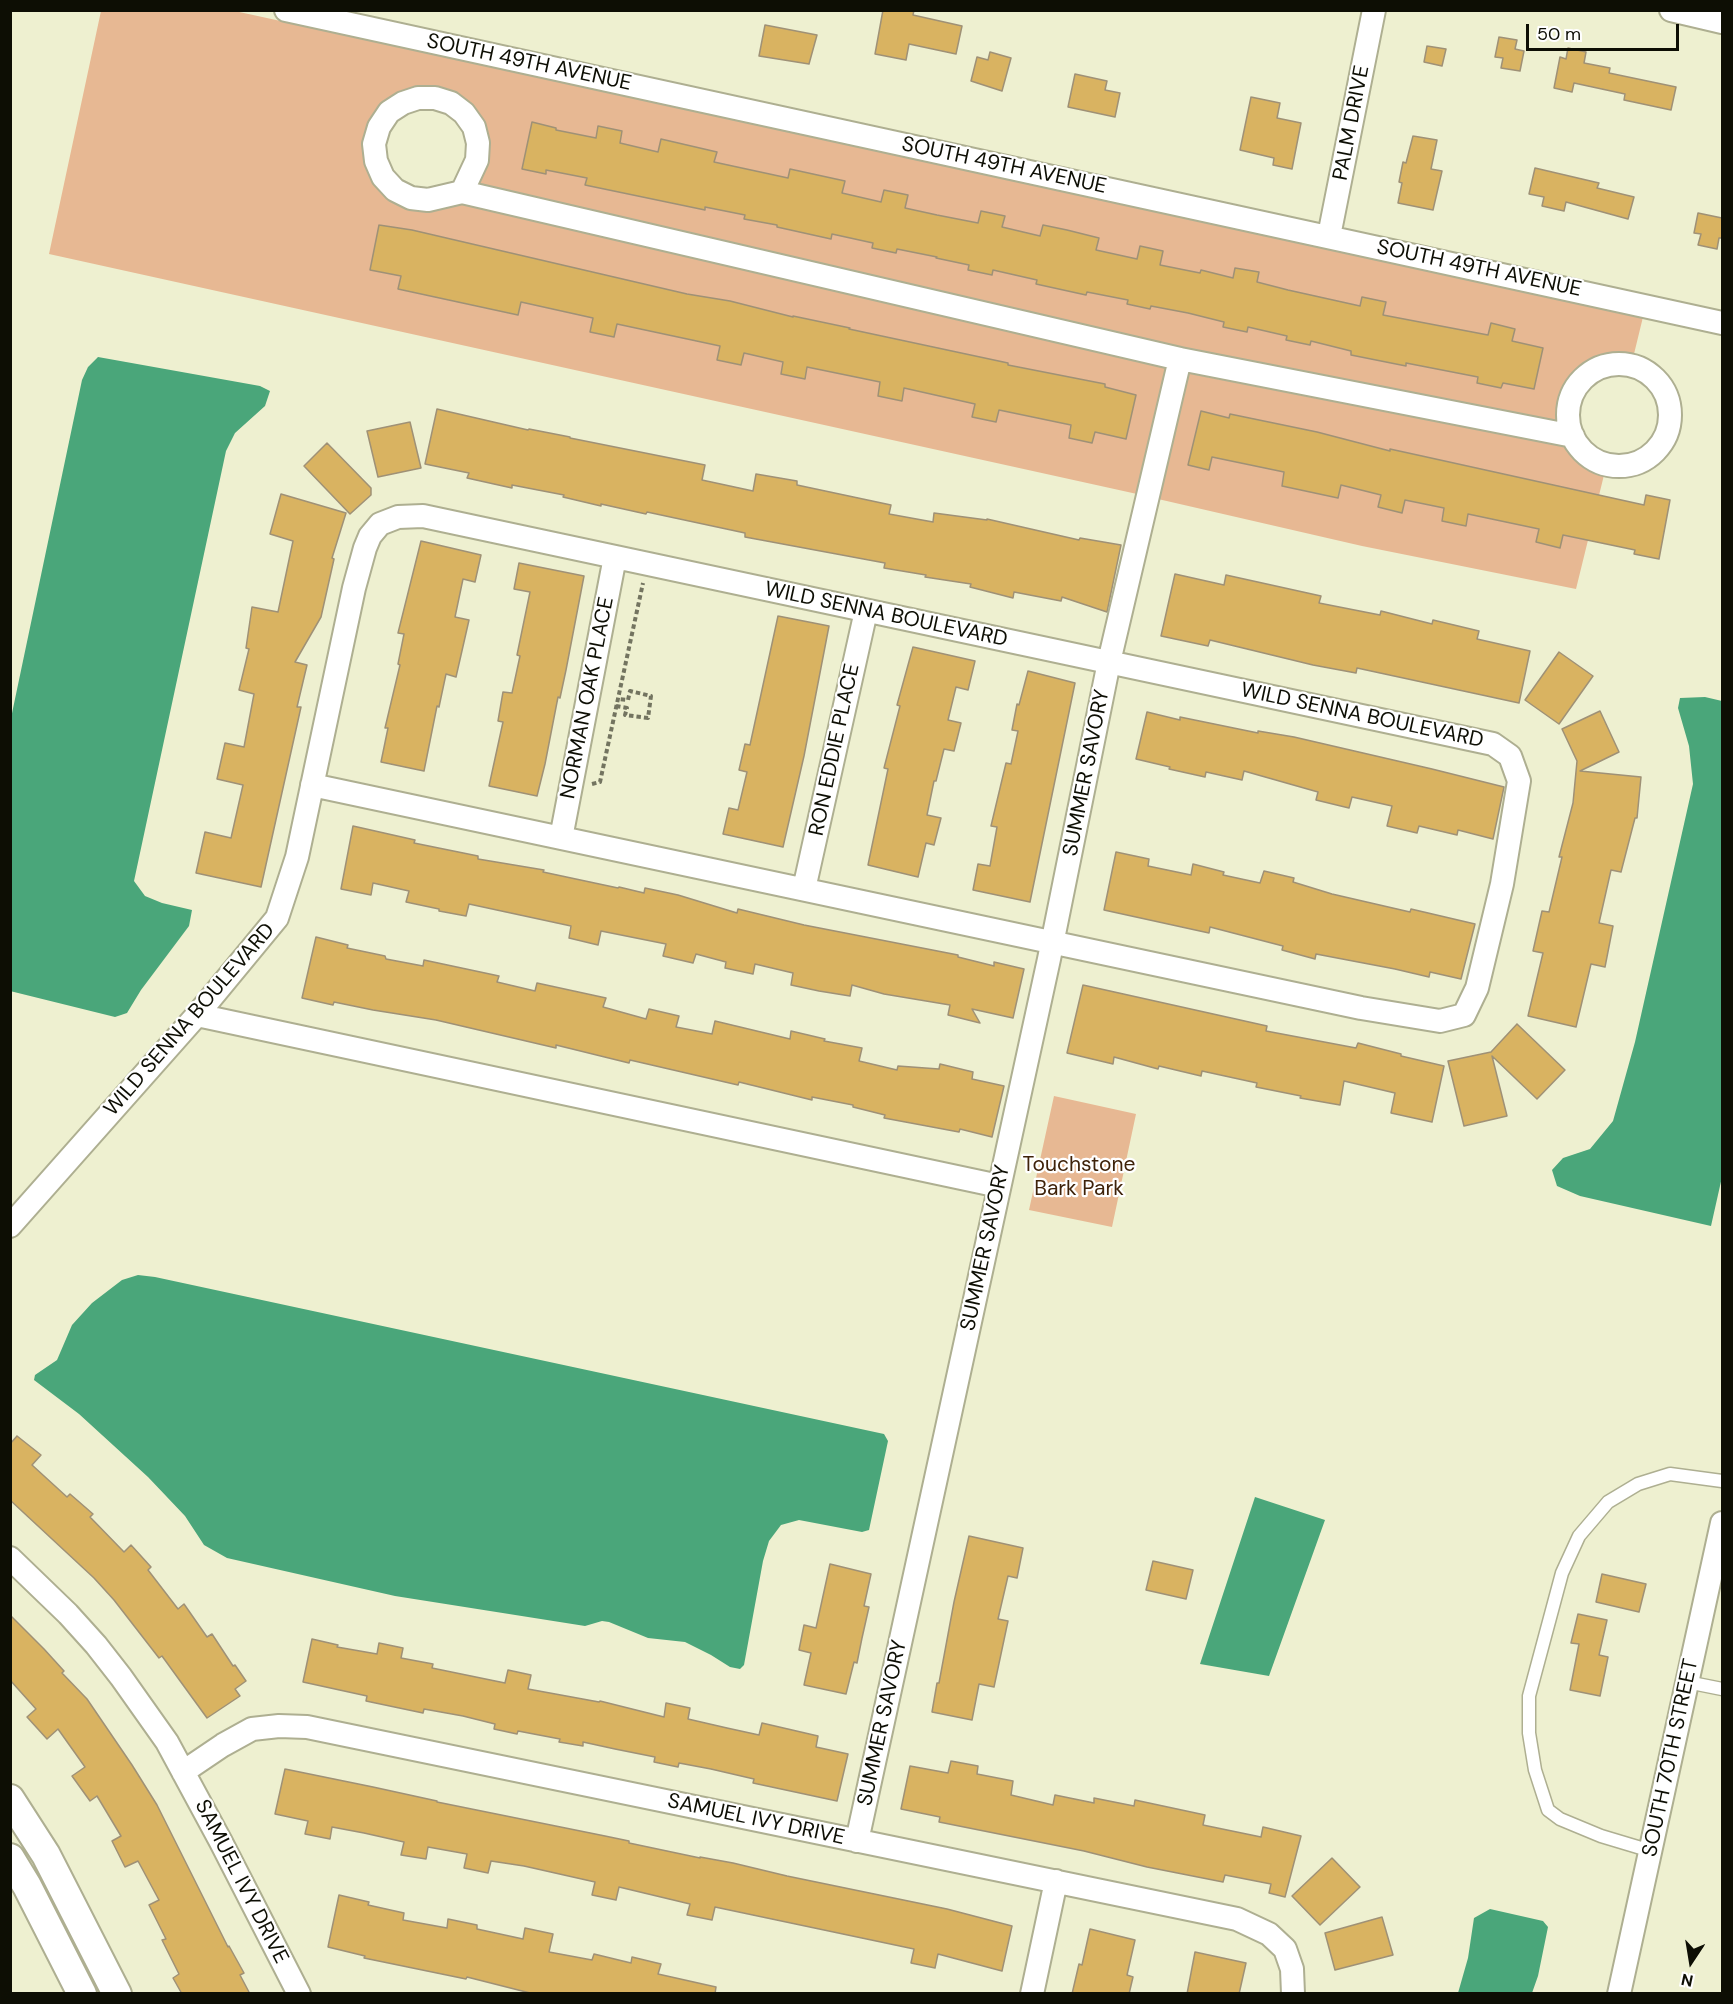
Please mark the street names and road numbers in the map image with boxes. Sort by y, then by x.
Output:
street label: SOUTH 49TH AVENUE [424,29,634,97]
street label: PALM DRIVE [1329,63,1375,183]
street label: SOUTH 49TH AVENUE [899,132,1109,200]
street label: SOUTH 49TH AVENUE [1374,235,1584,303]
street label: WILD SENNA BOULEVARD [762,577,1010,653]
street label: NORMAN OAK PLACE [556,595,620,801]
street label: RON EDDIE PLACE [804,662,866,838]
street label: WILD SENNA BOULEVARD [1238,678,1486,754]
street label: SUMMER SAVORY [1059,688,1115,858]
street label: WILD SENNA BOULEVARD [99,918,281,1122]
street label: SUMMER SAVORY [956,1163,1016,1333]
street label: SUMMER SAVORY [853,1638,913,1808]
street label: SOUTH 70TH STREET [1638,1657,1704,1859]
street label: SAMUEL IVY DRIVE [665,1789,847,1851]
street label: SAMUEL IVY DRIVE [189,1796,293,1968]

